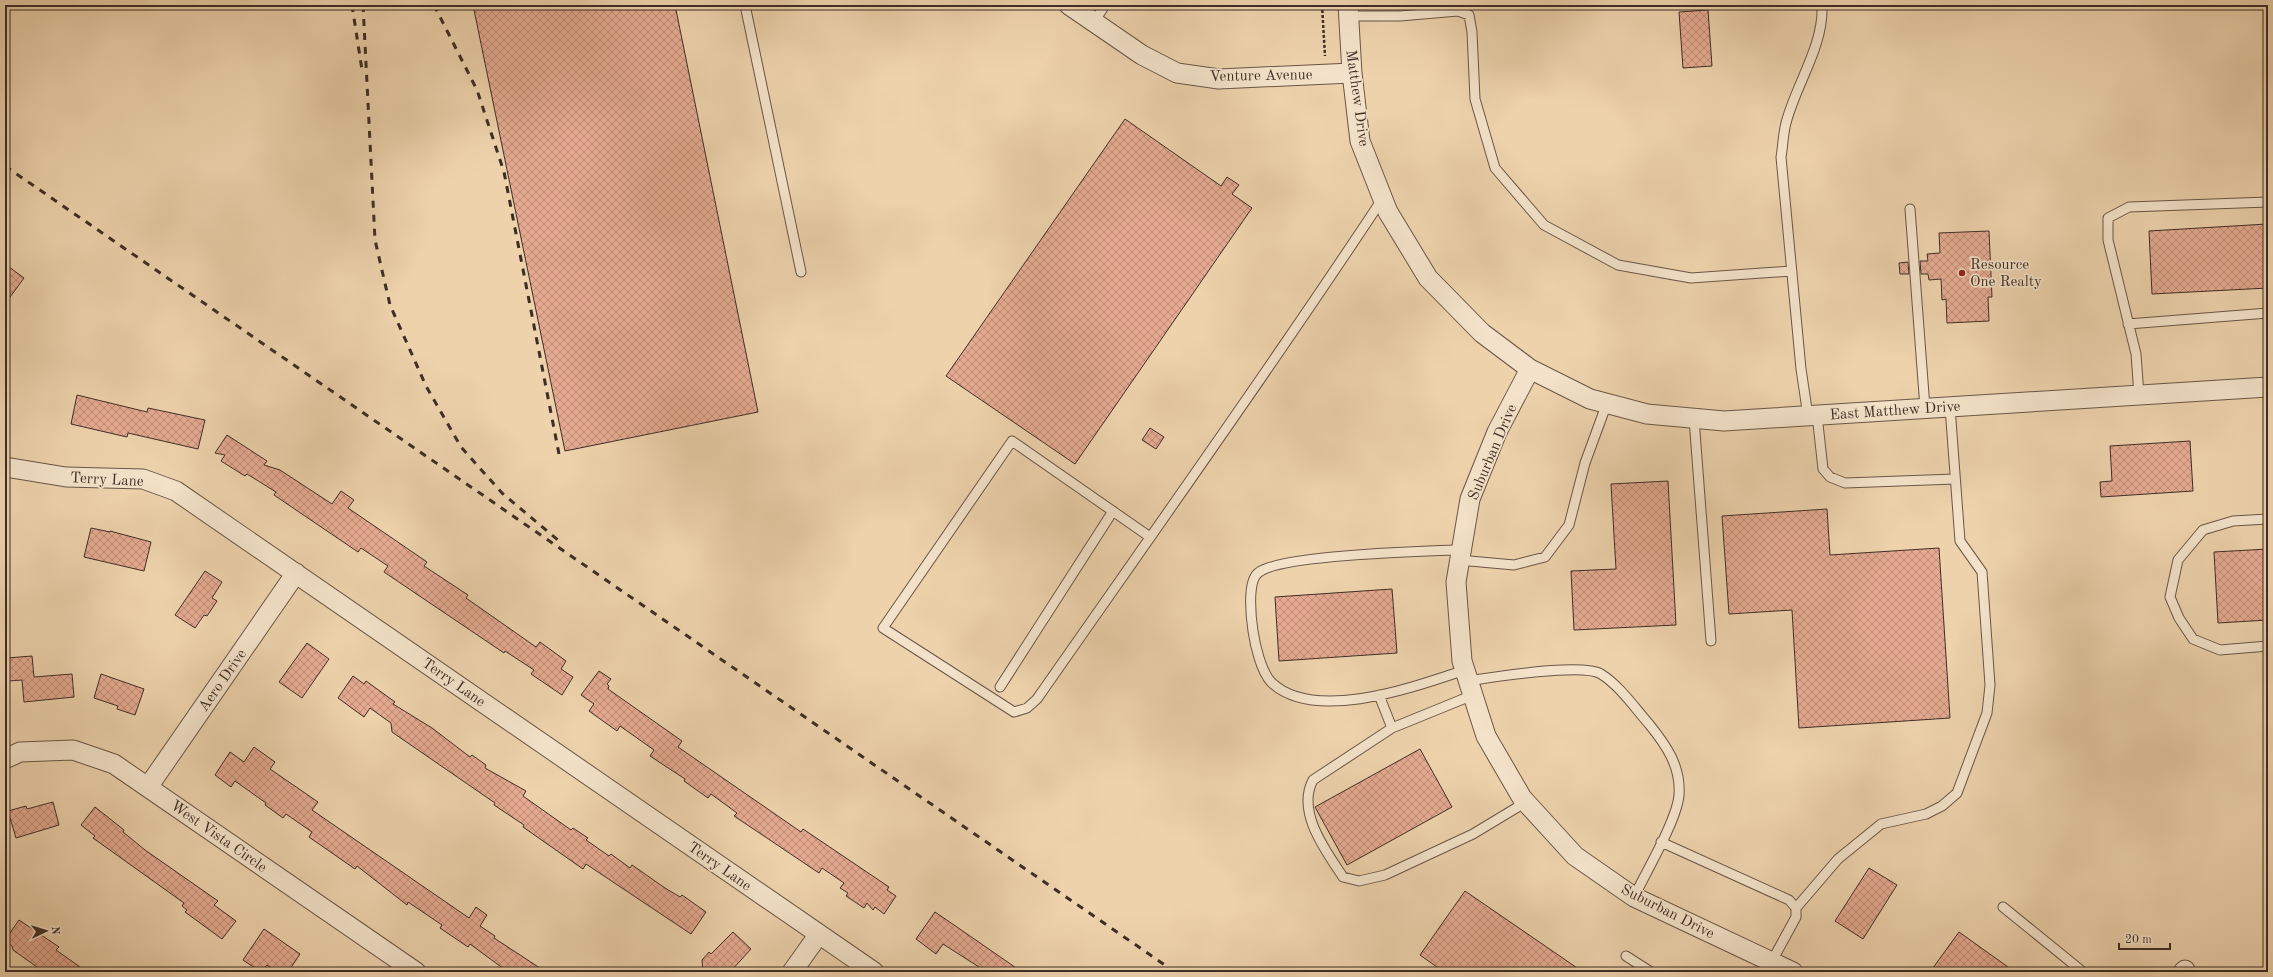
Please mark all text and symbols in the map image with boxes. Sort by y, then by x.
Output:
street label: Matthew Drive [1342,49,1371,148]
street label: Venture Avenue [1209,68,1313,85]
place label: Resource One Realty [1970,258,2042,290]
marker: Resource One Realty [1957,268,1967,278]
street label: East Matthew Drive [1829,399,1961,424]
street label: Suburban Drive [1466,402,1520,503]
street label: Terry Lane [70,471,144,490]
street label: Aero Drive [196,647,250,715]
street label: Terry Lane [419,656,488,711]
street label: West Vista Circle [167,799,269,876]
street label: Terry Lane [685,840,754,895]
street label: Suburban Drive [1618,882,1717,942]
north arrow [26,911,66,951]
scale bar [2119,925,2170,951]
text: N [49,926,60,936]
text: 20 m [2125,934,2152,946]

